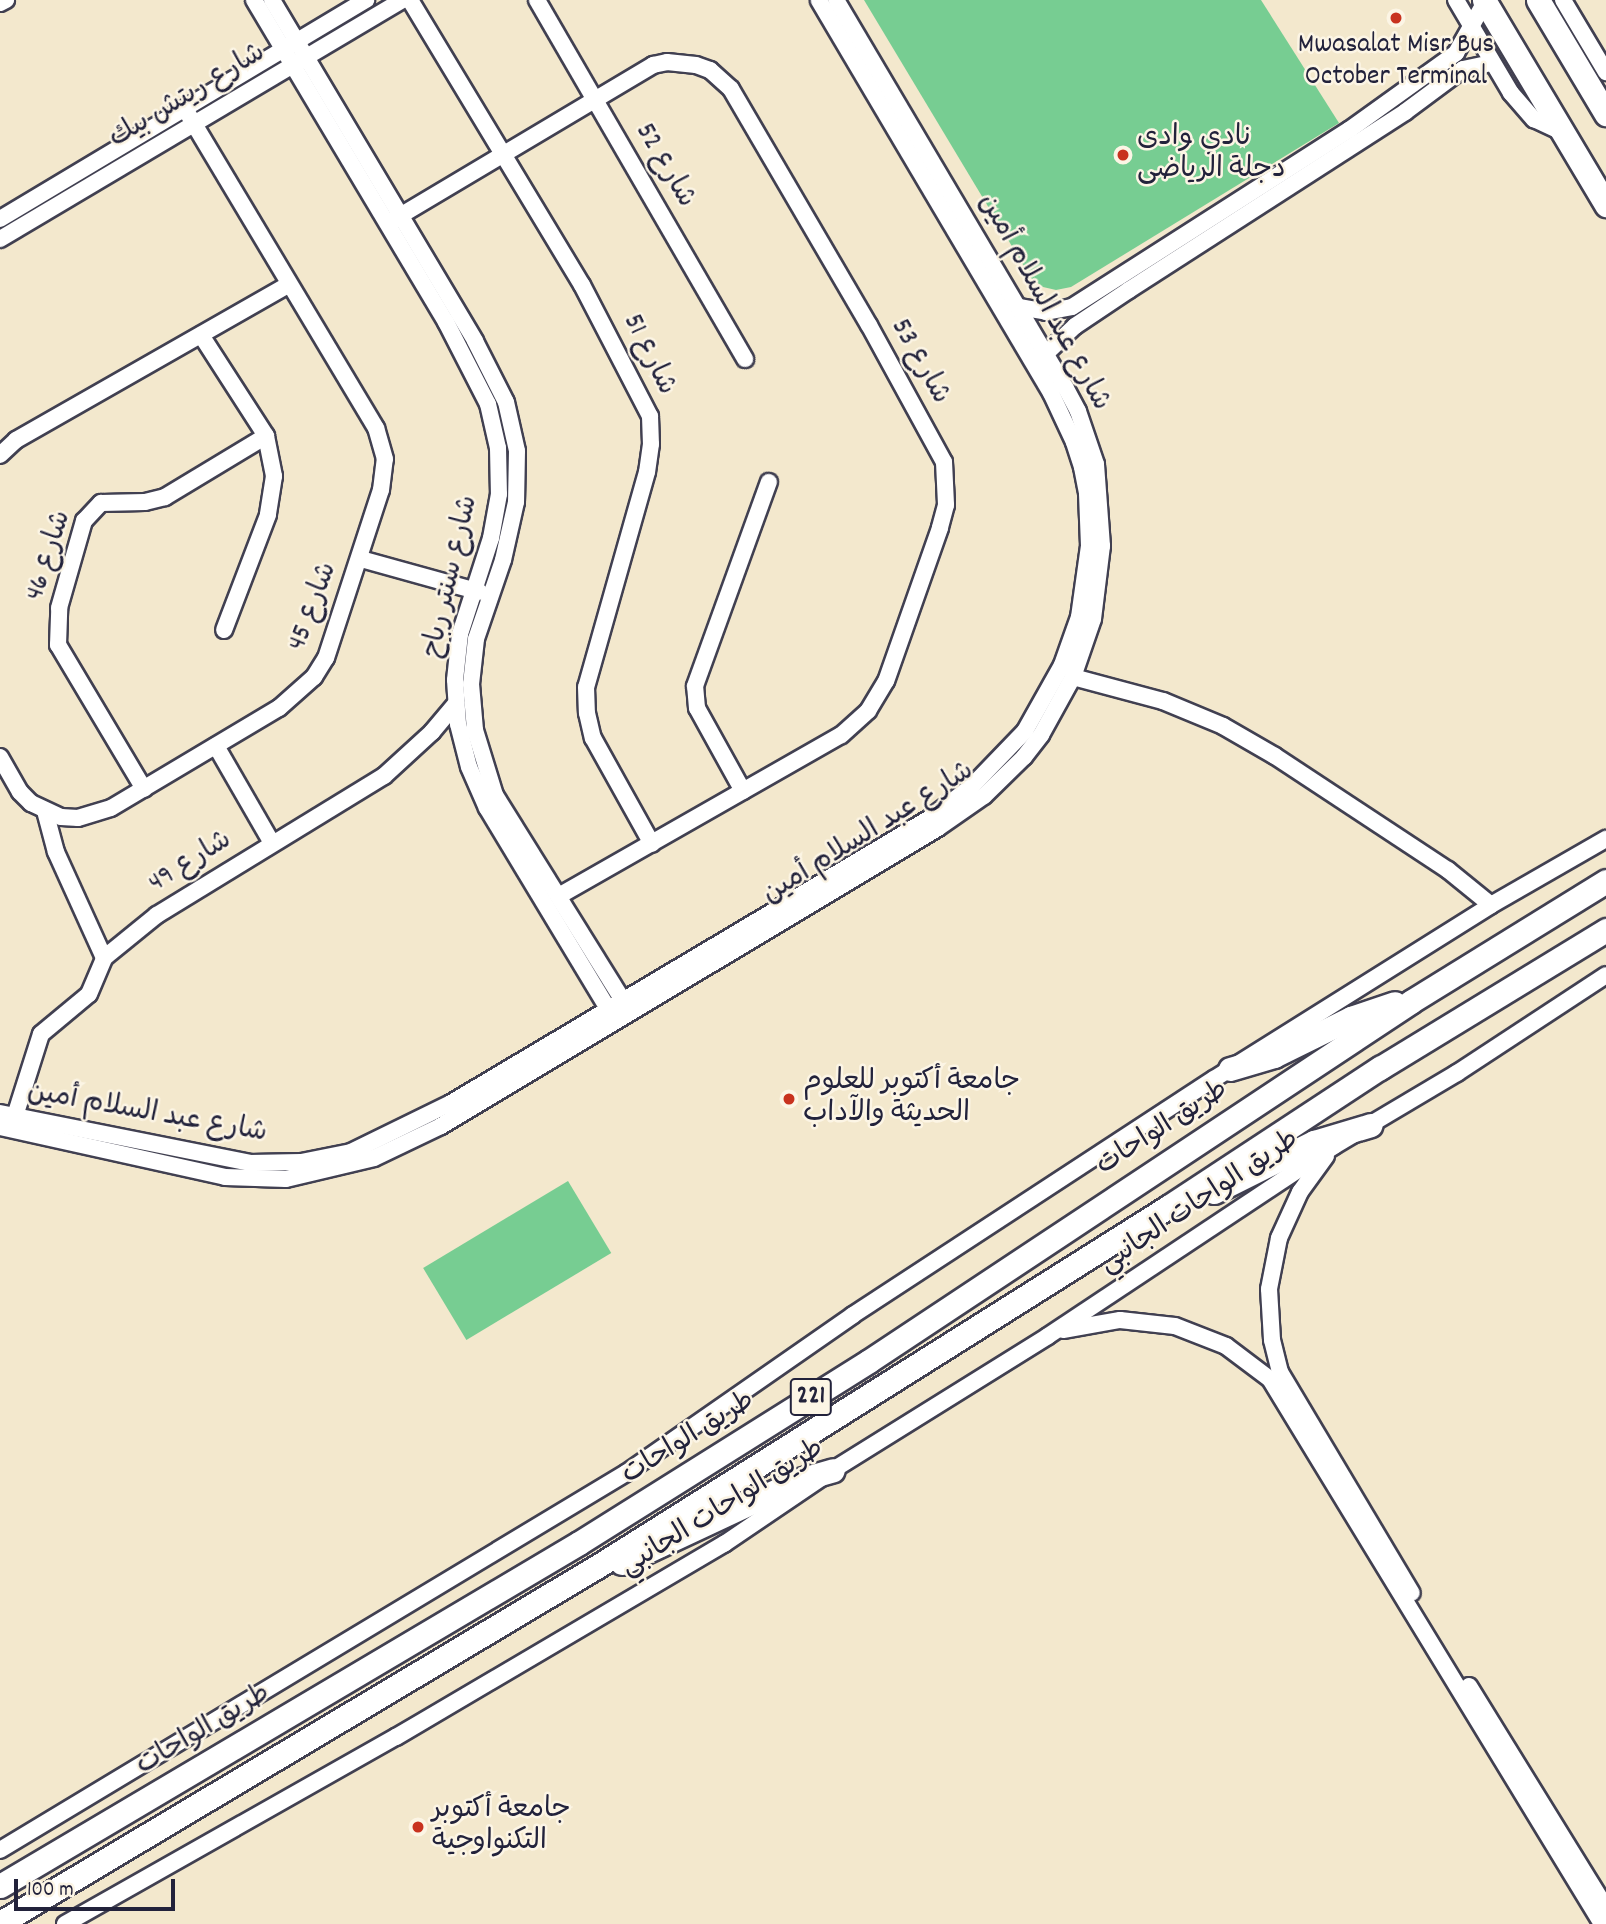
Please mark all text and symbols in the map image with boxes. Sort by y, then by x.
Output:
marker: Mwasalat Misr Bus October Terminal [1388,10,1404,26]
place label: Mwasalat Misr Bus October Terminal [1298,29,1494,95]
street label: شارع ريتش بيك [104,37,272,157]
street label: شارع 52 [626,118,702,214]
place label: نادي وادى دجلة الرياضى [1137,122,1286,188]
marker: نادي وادى دجلة الرياضى [1115,147,1131,163]
street label: شارع عبد السلام أمين [969,189,1117,417]
street label: شارع 51 [614,309,682,401]
street label: شارع 53 [882,313,956,411]
street label: شارع سنتر رباح [417,492,487,662]
street label: شارع 46 [20,507,80,605]
street label: شارع 45 [282,558,346,656]
street label: شارع عبد السلام أمين [757,755,981,913]
street label: شارع 49 [143,825,239,901]
place label: جامعة أكتوبر للعلوم الحديثة والآداب [803,1066,1020,1132]
street label: طريق الواحات [1091,1074,1235,1184]
street label: شارع عبد السلام أمين [25,1076,269,1152]
marker: جامعة أكتوبر للعلوم الحديثة والآداب [781,1091,797,1107]
street label: طريق الواحات الجانبي [1094,1124,1306,1282]
road number: 221 [788,1374,834,1420]
street label: طريق الواحات [616,1385,762,1493]
street label: طريق الواحات الجانبي [615,1433,831,1585]
street label: طريق الواحات [131,1678,277,1784]
place label: جامعة أكتوبر التكنواوجية [432,1794,571,1860]
marker: جامعة أكتوبر التكنواوجية [410,1819,426,1835]
scale bar [18,1864,178,1908]
text: 100 m [27,1876,74,1906]

